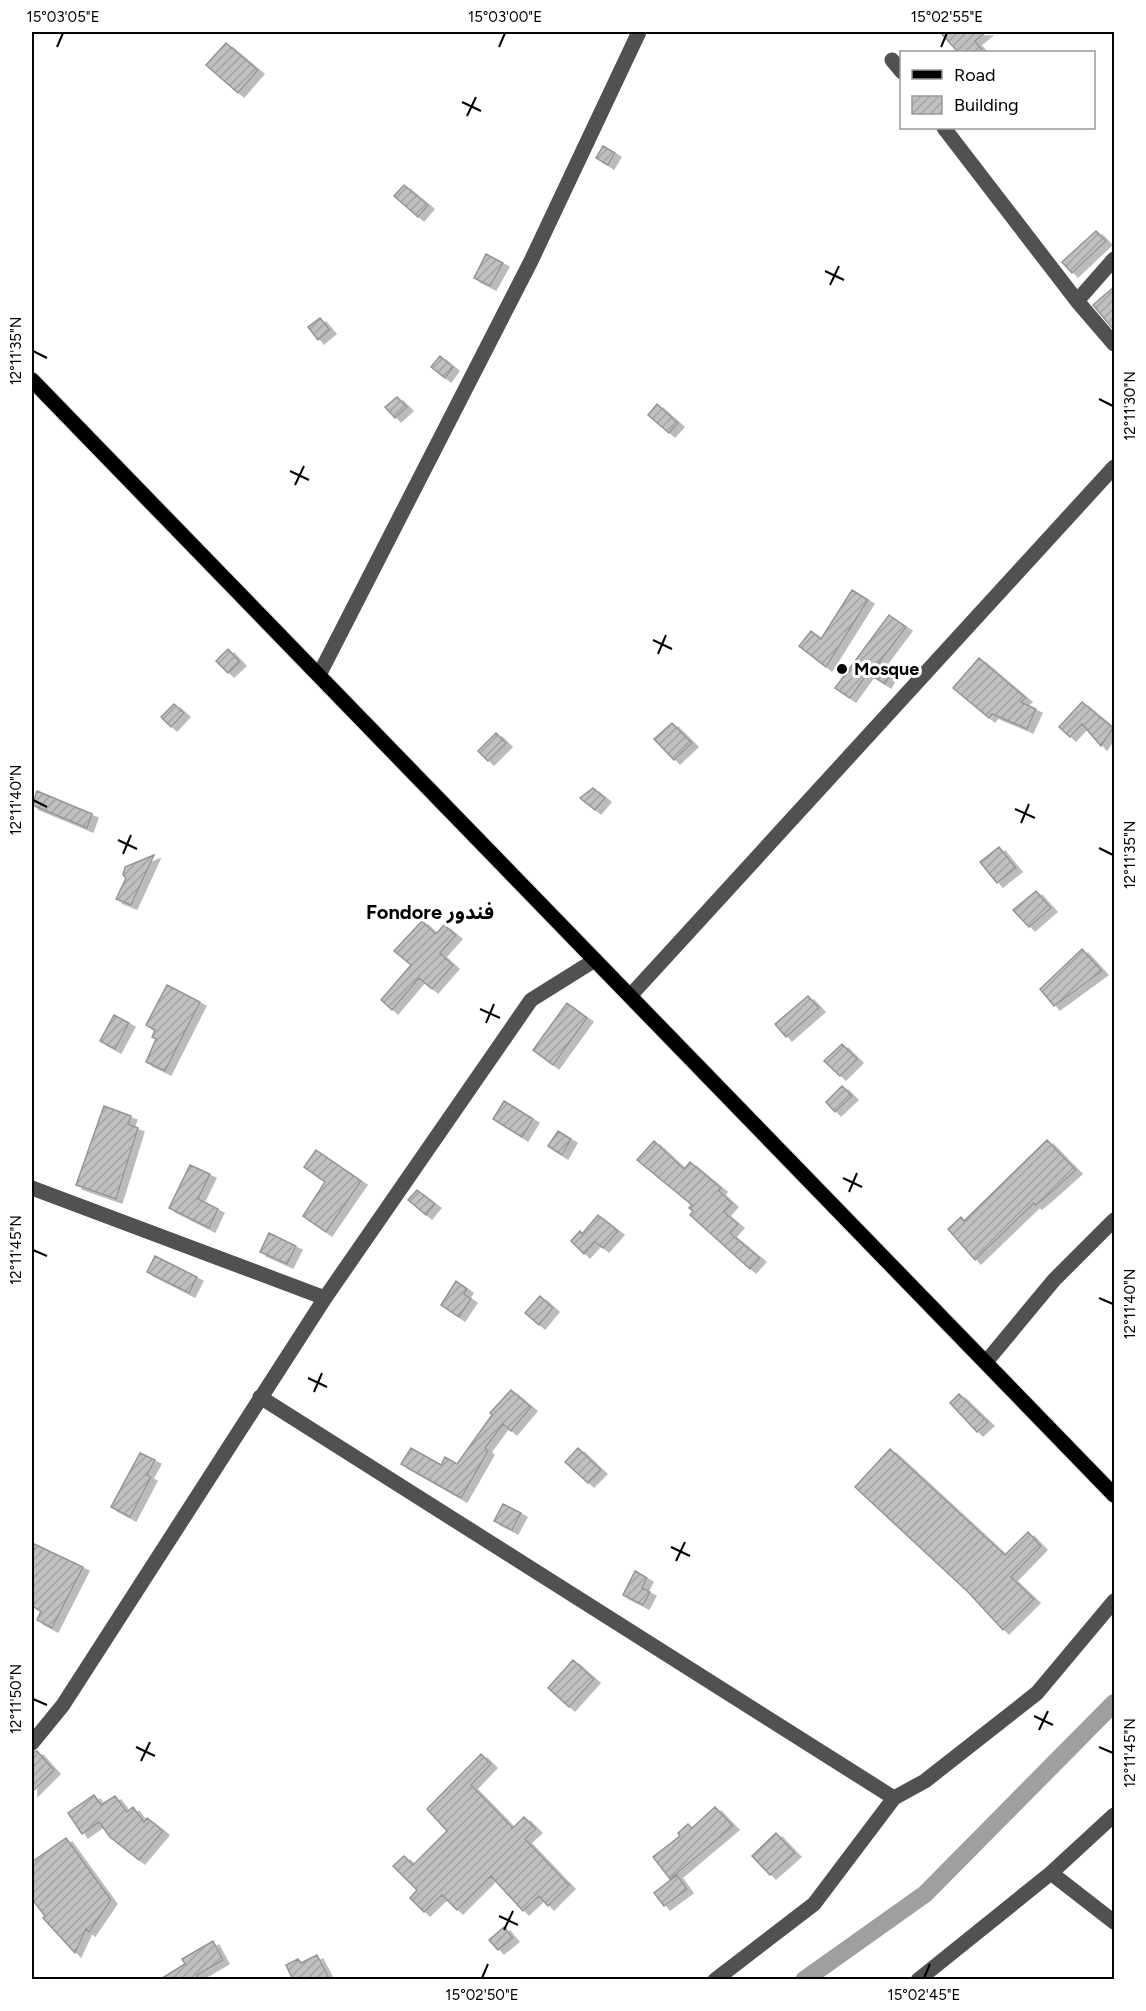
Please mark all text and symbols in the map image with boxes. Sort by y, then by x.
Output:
text: 15°03'05"E [26,8,100,26]
text: 15°03'00"E [468,8,542,26]
text: 15°02'55"E [911,8,983,26]
legend [900,51,1095,129]
text: Road [954,64,995,86]
text: Building [954,94,1019,116]
text: 12°11'35"N [7,317,25,385]
text: 12°11'30"N [1121,371,1139,441]
place label: Mosque [854,658,919,680]
marker: Mosque [835,662,849,676]
text: 12°11'40"N [7,765,25,835]
text: 12°11'35"N [1121,821,1139,889]
district label: Fondore فندور [366,900,494,924]
text: 12°11'45"N [7,1215,25,1285]
text: 12°11'40"N [1121,1269,1139,1339]
text: 12°11'50"N [7,1664,25,1734]
text: 12°11'45"N [1121,1718,1139,1788]
text: 15°02'50"E [445,1986,519,2004]
text: 15°02'45"E [888,1986,960,2004]

